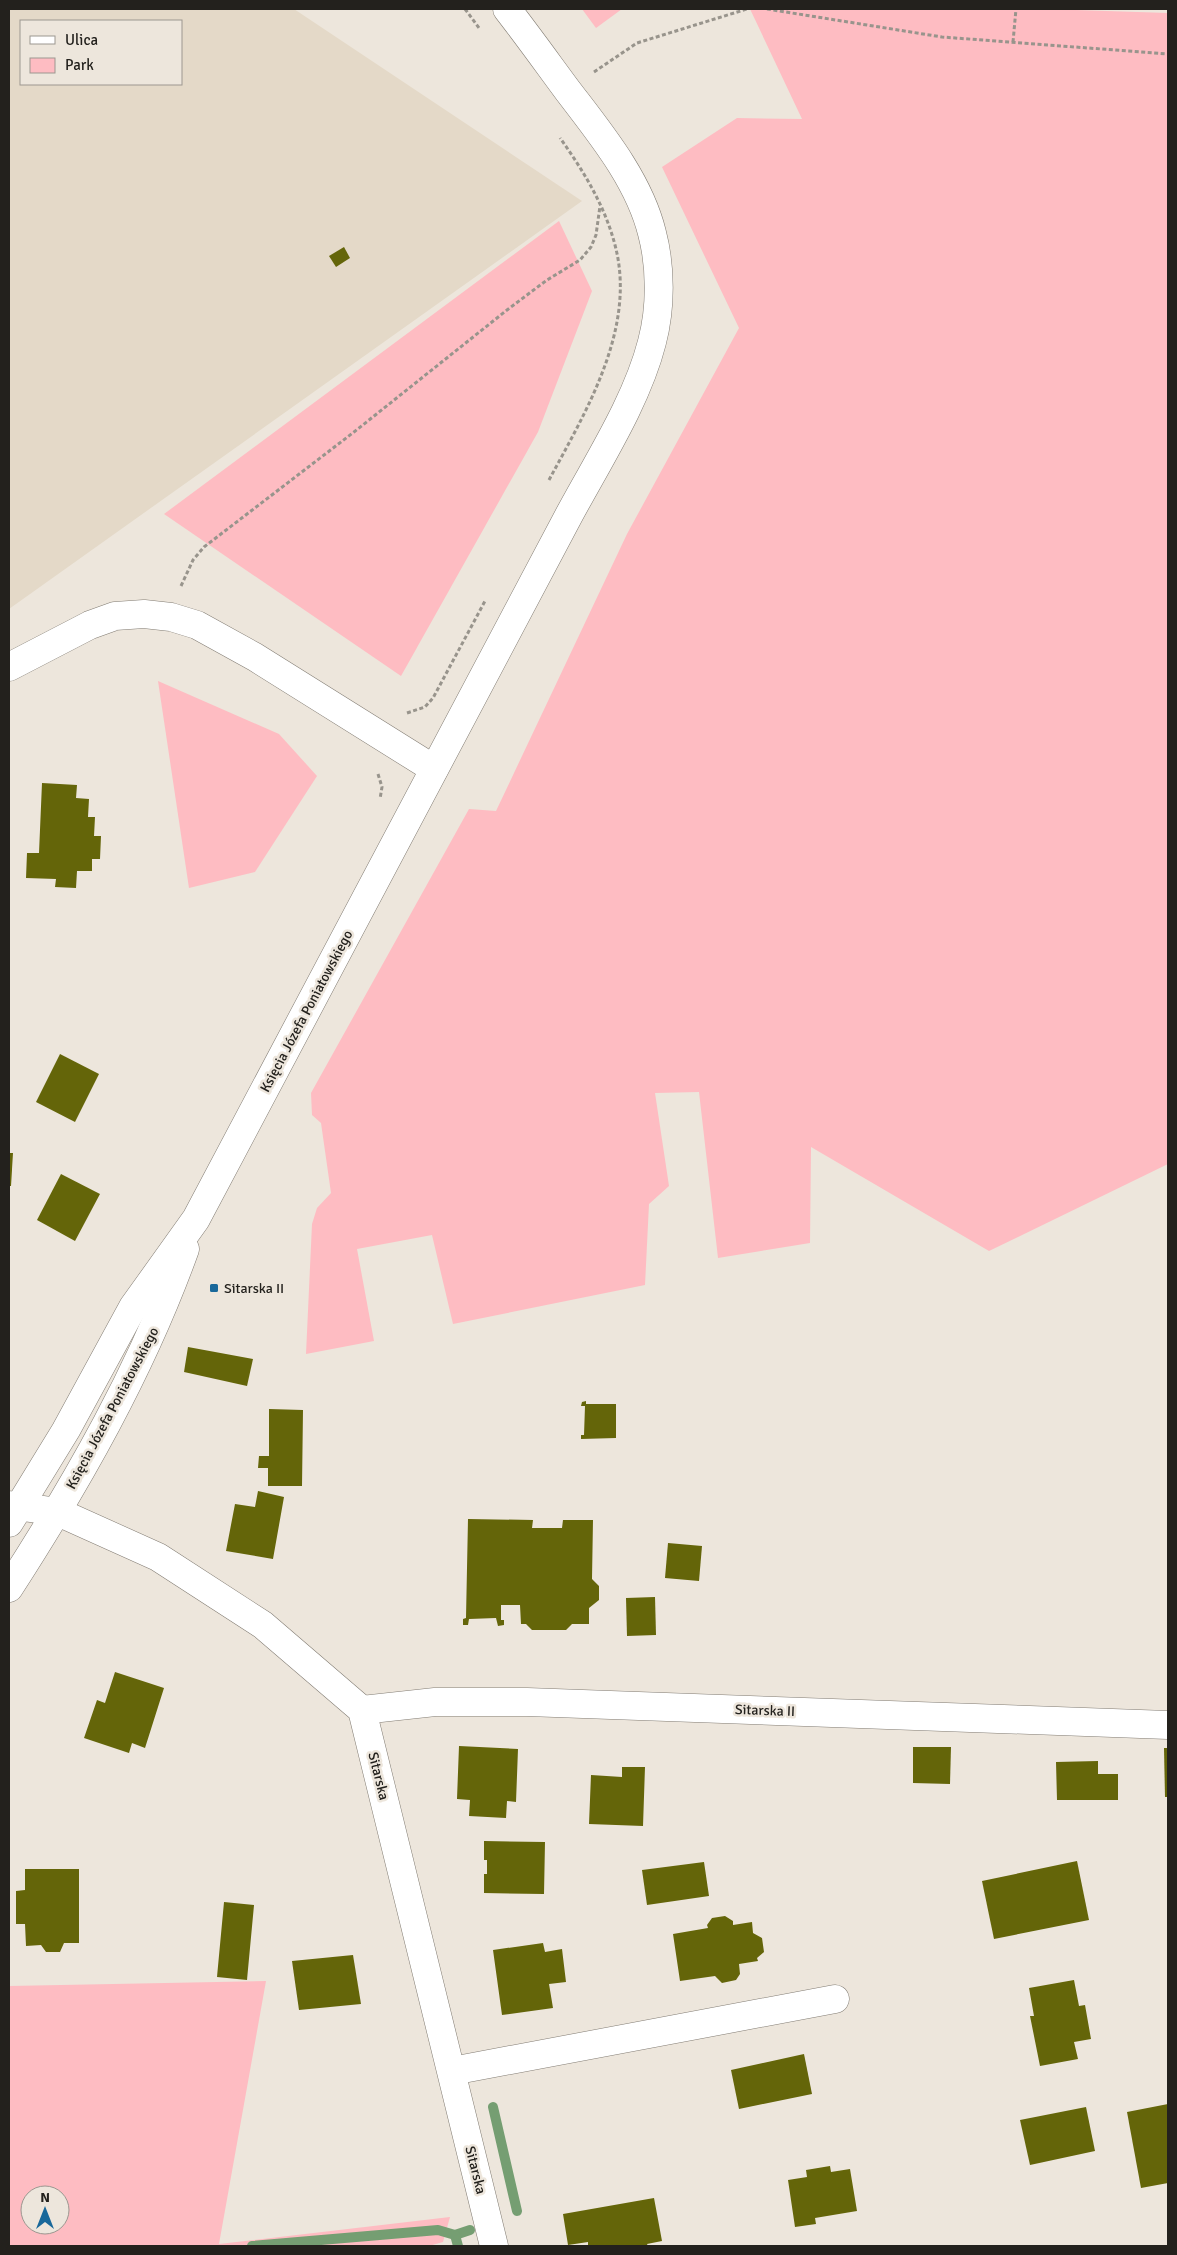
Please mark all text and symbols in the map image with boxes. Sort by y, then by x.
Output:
legend [20,20,182,85]
text: Ulica [65,31,98,49]
text: Park [65,56,94,74]
street label: Księcia Józefa Poniatowskiego [256,927,356,1095]
place label: Sitarska II [224,1280,284,1297]
marker: Sitarska II [208,1282,220,1294]
street label: Księcia Józefa Poniatowskiego [62,1324,162,1492]
street label: Sitarska II [735,1701,795,1720]
street label: Sitarska [364,1750,393,1802]
street label: Sitarska [461,2144,490,2196]
north arrow [20,2185,70,2235]
text: N [40,2189,50,2206]

